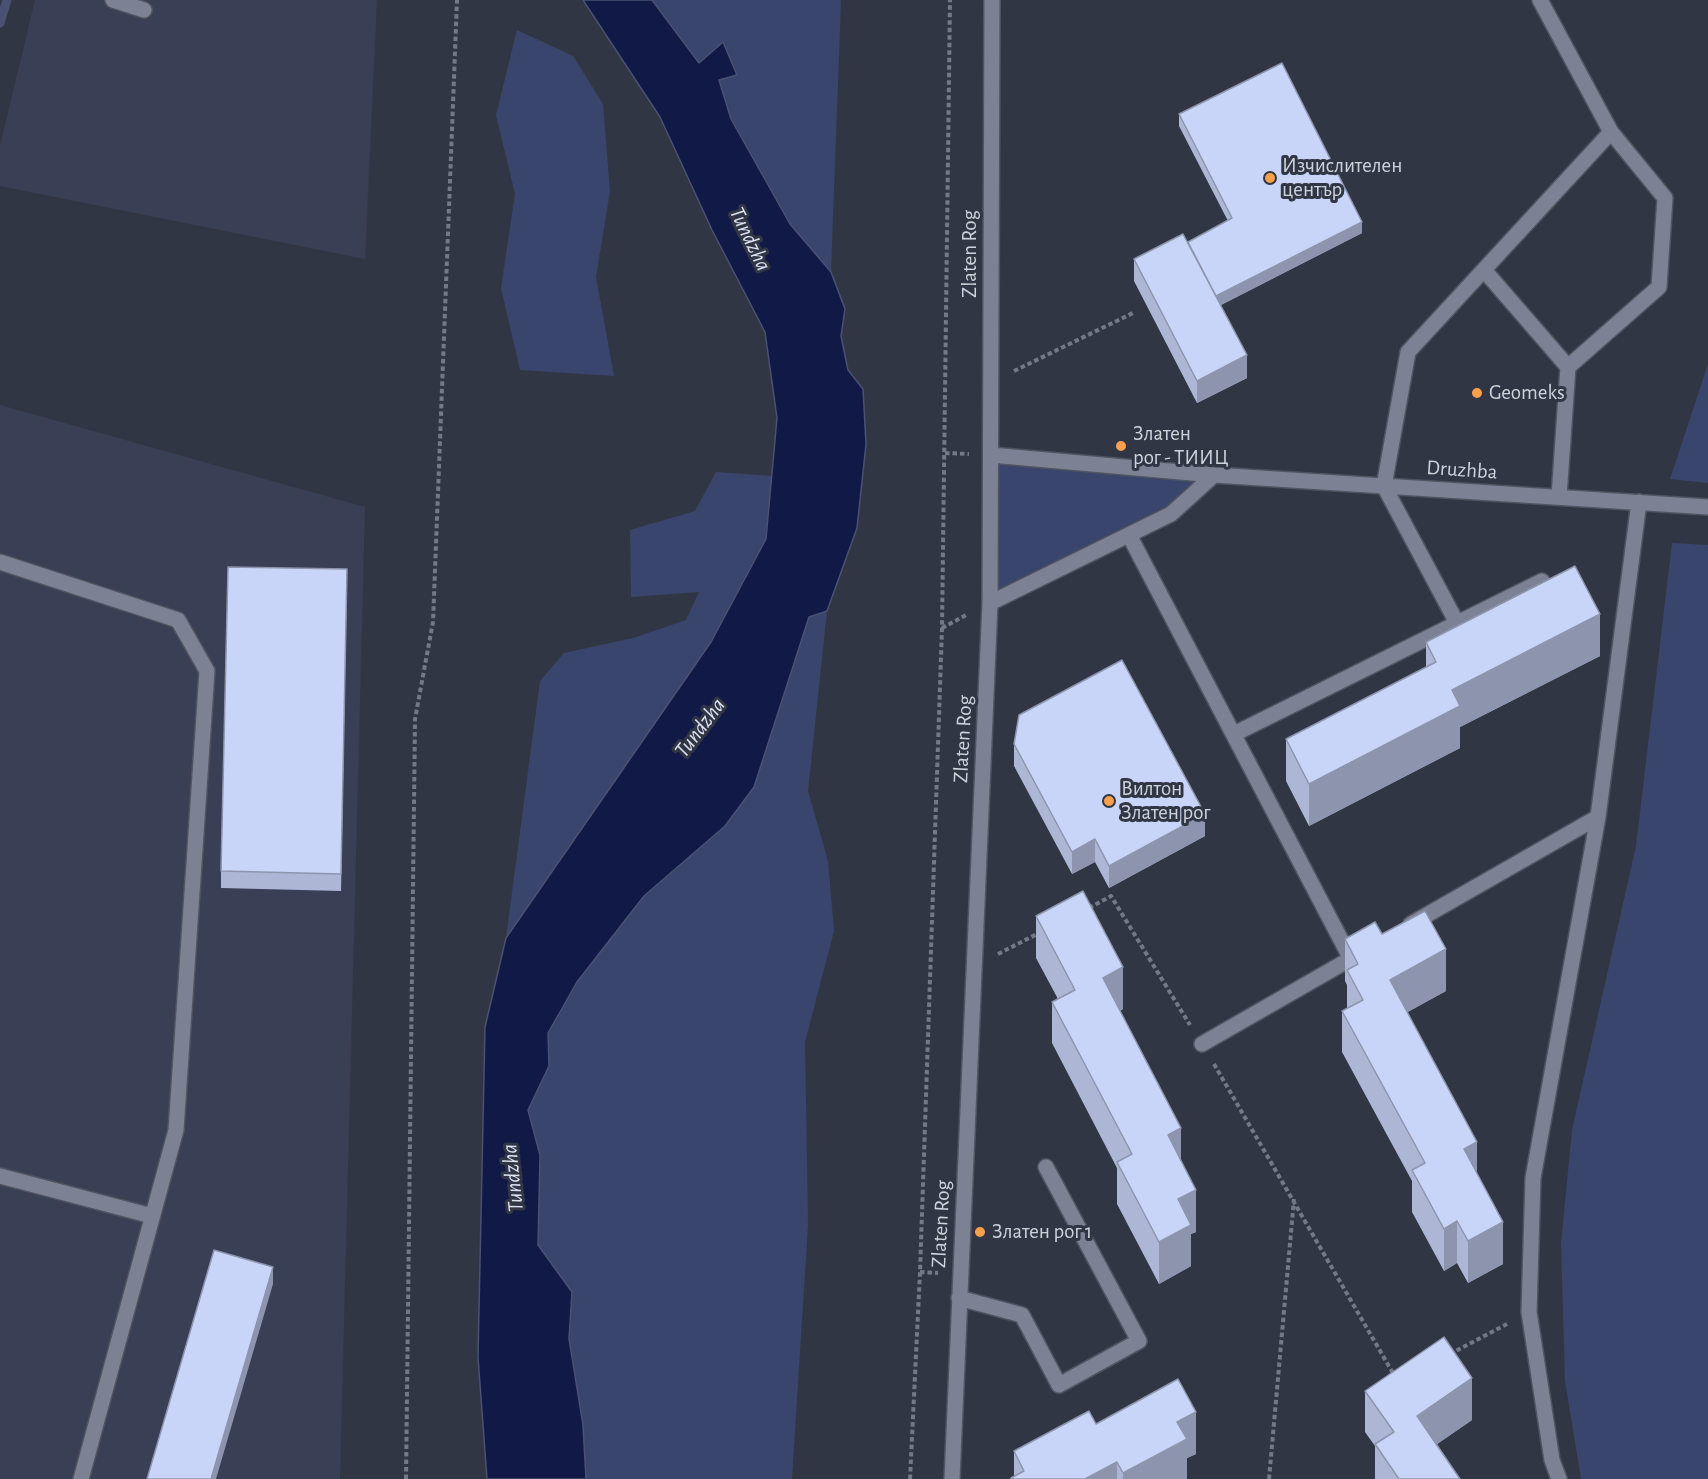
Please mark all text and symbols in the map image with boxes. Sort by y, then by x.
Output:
place label: Изчислителен център [1282,153,1402,203]
marker: Изчислителен център [1263,171,1277,185]
water label: Tundzha [723,203,777,275]
street label: Zlaten Rog [957,210,983,298]
place label: Geomeks [1489,380,1565,406]
marker: Geomeks [1470,386,1484,400]
place label: Златен рог - ТИИЦ [1133,421,1229,471]
marker: Златен рог - ТИИЦ [1114,439,1128,453]
street label: Druzhba [1426,455,1498,485]
water label: Tundzha [669,693,731,763]
street label: Zlaten Rog [948,695,978,783]
place label: Вилтон Златен рог [1121,776,1210,826]
marker: Вилтон Златен рог [1102,794,1116,808]
water label: Tundzha [496,1143,530,1213]
street label: Zlaten Rog [926,1180,956,1268]
place label: Златен рог 1 [992,1219,1092,1245]
marker: Златен рог 1 [973,1225,987,1239]

